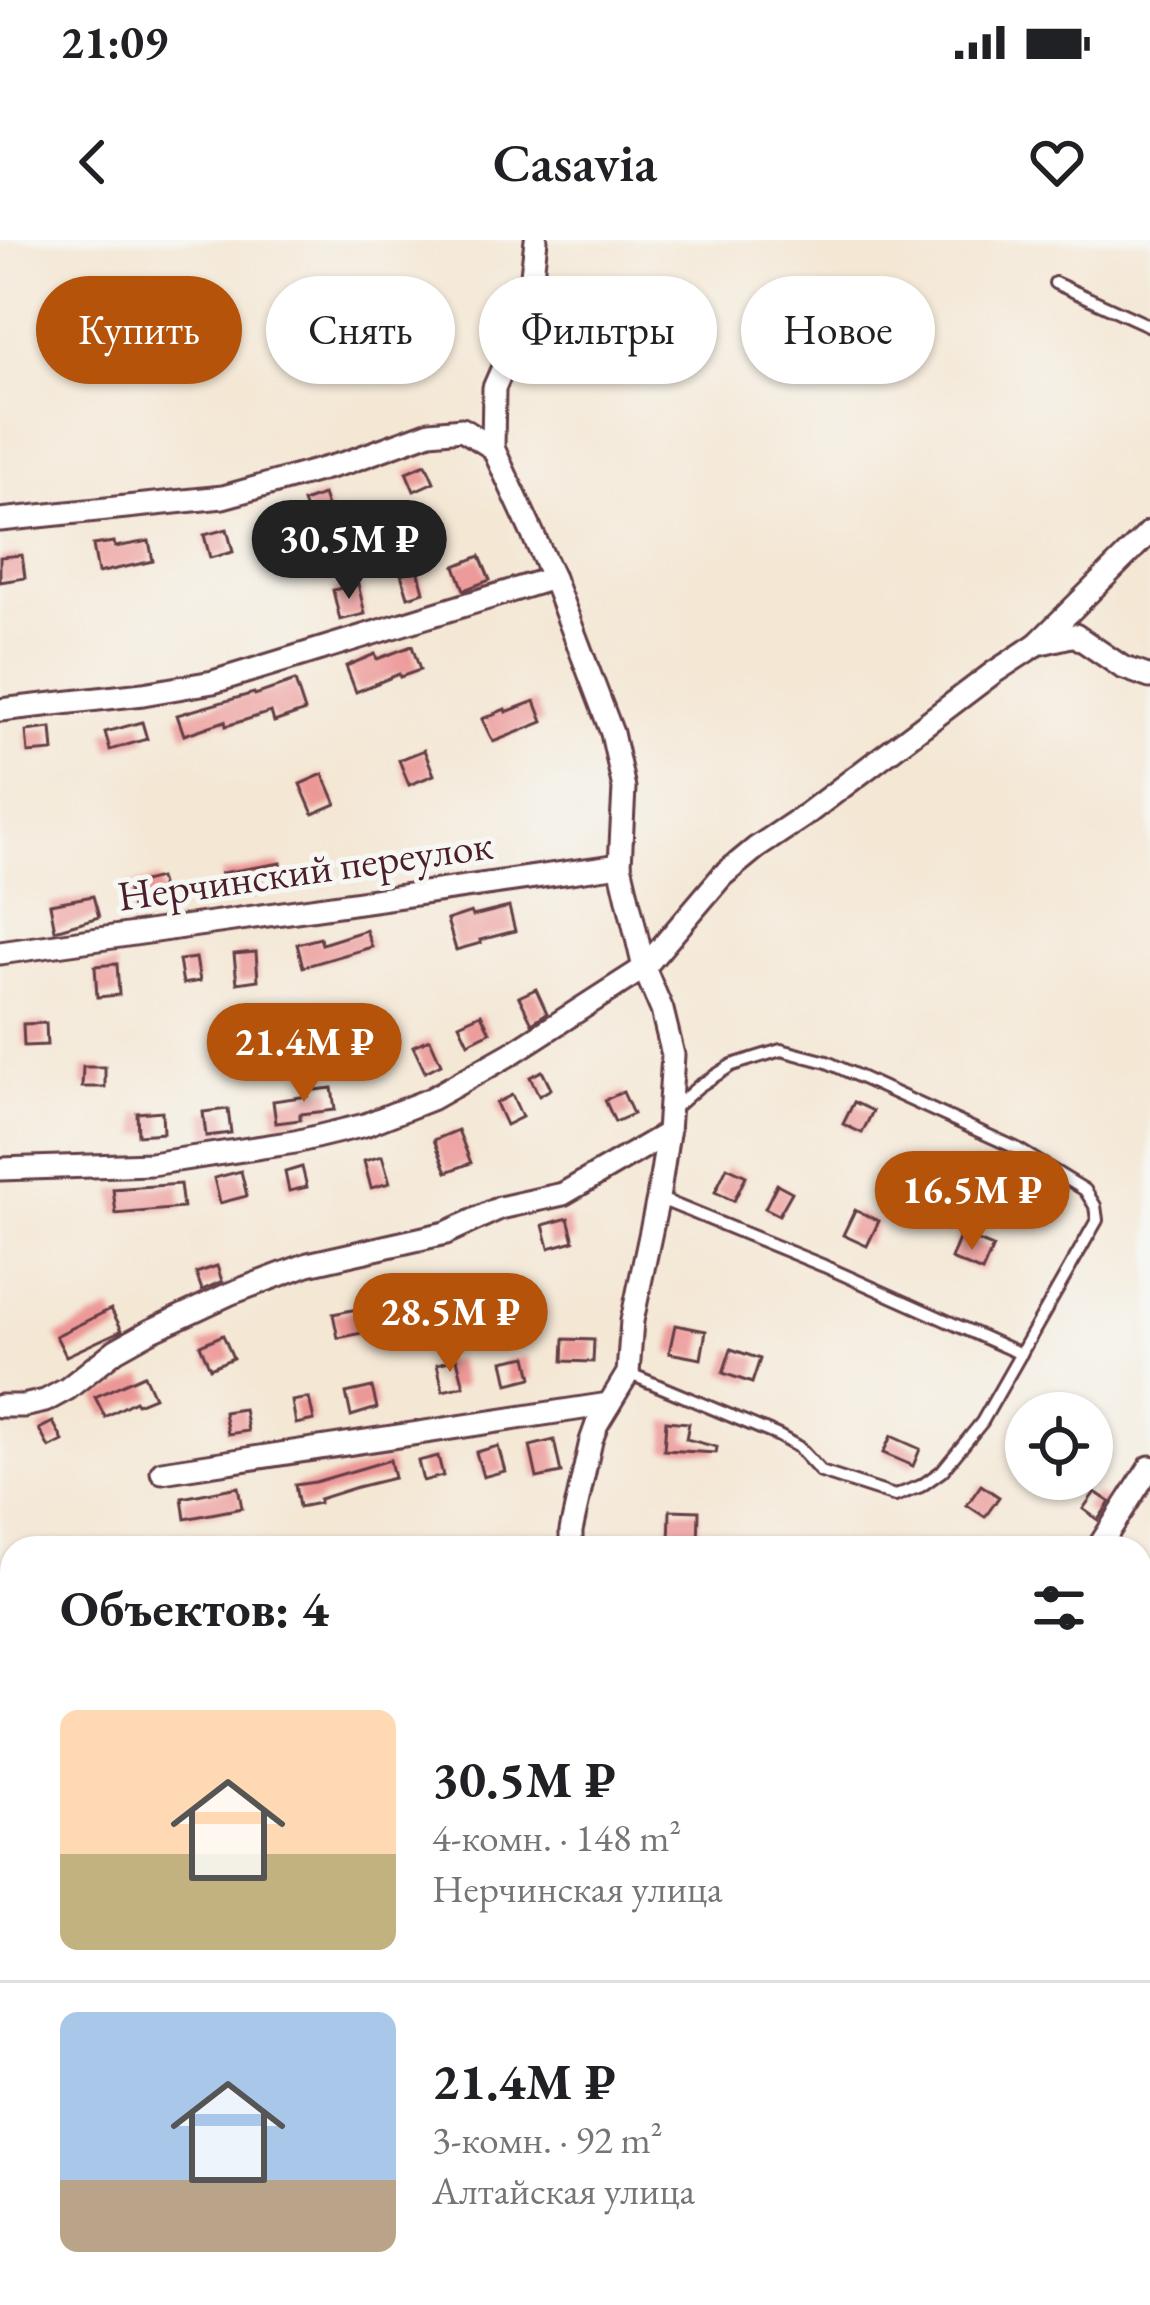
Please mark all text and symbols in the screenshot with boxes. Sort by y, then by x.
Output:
text: 21:09 [60,13,168,71]
text: Casavia [493,127,657,197]
icon: back [60,129,126,195]
icon: heart [1024,129,1090,195]
chip: Купить [36,276,242,384]
chip: Снять [266,276,455,384]
chip: Фильтры [479,276,717,384]
chip: Новое [741,276,935,384]
pin: 30.5M ₽ [238,500,460,602]
text: 30.5M ₽ [279,513,419,564]
street label: Нерчинский переулок [114,816,496,924]
pin: 21.4M ₽ [193,1003,415,1105]
text: 21.4M ₽ [234,1016,374,1067]
pin: 16.5M ₽ [861,1151,1083,1253]
text: 16.5M ₽ [902,1164,1042,1215]
pin: 28.5M ₽ [339,1273,561,1375]
text: 28.5M ₽ [380,1286,520,1337]
map controls [1005,1392,1113,1500]
button: locate [1005,1392,1113,1500]
text: Объектов: 4 [60,1575,329,1641]
icon: filters [1026,1575,1092,1641]
text: 30.5M ₽ [432,1746,616,1812]
icon: home [156,1758,300,1902]
text: 4-комн. · 148 m² [432,1812,681,1863]
text: Нерчинская улица [432,1863,723,1914]
text: 21.4M ₽ [432,2048,616,2114]
icon: home [156,2060,300,2204]
text: 3-комн. · 92 m² [432,2114,663,2165]
text: Алтайская улица [432,2165,695,2216]

